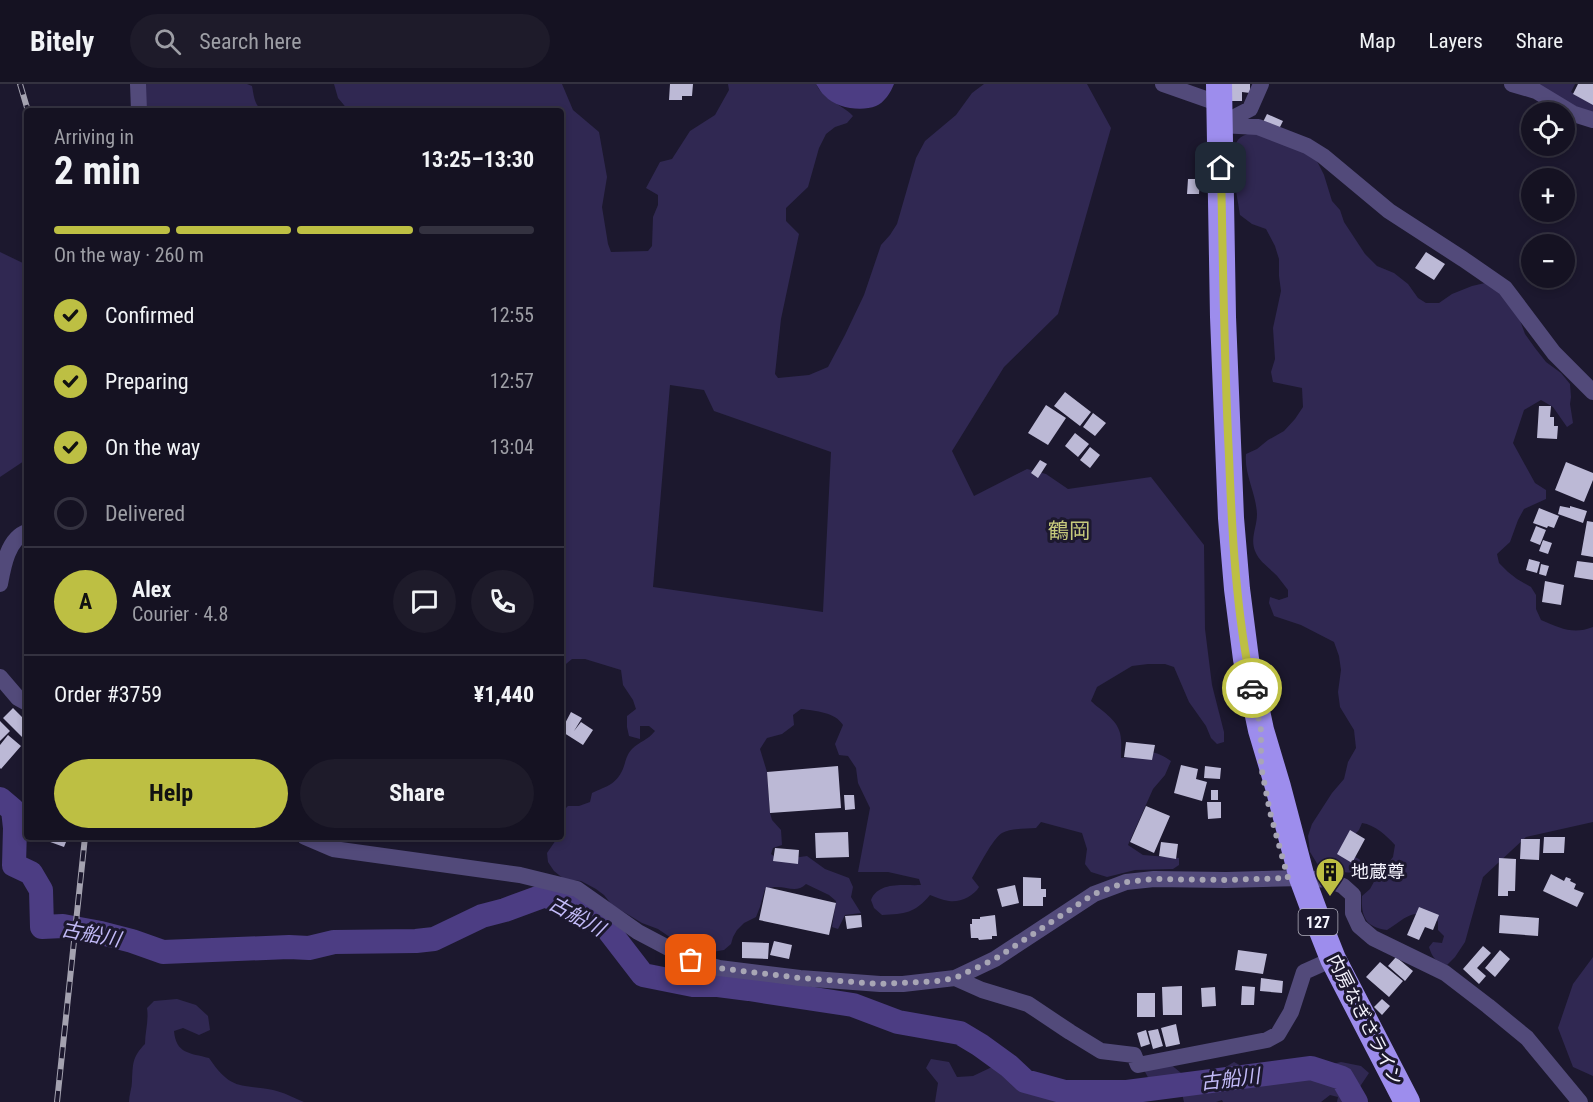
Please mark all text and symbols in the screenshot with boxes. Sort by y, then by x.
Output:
search box [130,14,550,68]
text: Bitely [30,25,94,58]
icon: search [151,25,184,58]
text: Search here [199,29,302,54]
text: Map [1359,29,1396,53]
text: Layers [1429,29,1483,53]
text: Share [1516,29,1563,53]
map controls [1521,102,1575,288]
button: locate [1521,102,1575,156]
text: Arriving in [54,125,134,149]
pin [1195,142,1246,193]
text: 13:25–13:30 [421,147,534,172]
text: 2 min [54,148,141,194]
icon: home [1204,151,1237,184]
button: + [1521,168,1575,222]
button: − [1521,234,1575,288]
text: On the way · 260 m [54,243,204,267]
icon: check [54,299,87,332]
text: Confirmed [105,303,194,328]
text: 12:55 [490,303,534,327]
icon: check [54,365,87,398]
text: Preparing [105,369,189,394]
text: 12:57 [490,369,534,393]
icon: check [54,431,87,464]
text: On the way [105,435,200,460]
text: 13:04 [490,435,534,459]
text: Delivered [105,501,185,526]
district label: 鶴岡 [1048,519,1090,543]
button: chat [393,570,456,633]
button: phone [471,570,534,633]
text: Alex [132,577,171,602]
text: A [79,589,92,614]
text: Courier · 4.8 [132,602,228,626]
courier [1222,658,1282,718]
icon: car [1236,672,1269,705]
text: Order #3759 [54,682,162,707]
text: ¥1,440 [474,682,534,707]
button: Help [54,759,288,828]
button: Share [300,759,534,828]
building icon: 地蔵尊 [1314,856,1346,898]
place label: 地蔵尊 [1351,861,1405,882]
water label: 古船川 [545,891,611,942]
road number: 127 [1298,909,1338,935]
water label: 古船川 [59,916,125,952]
pin [665,934,716,985]
icon: bag [674,943,707,976]
street label: 内房なぎさライン [1323,951,1407,1089]
water label: 古船川 [1199,1063,1263,1095]

